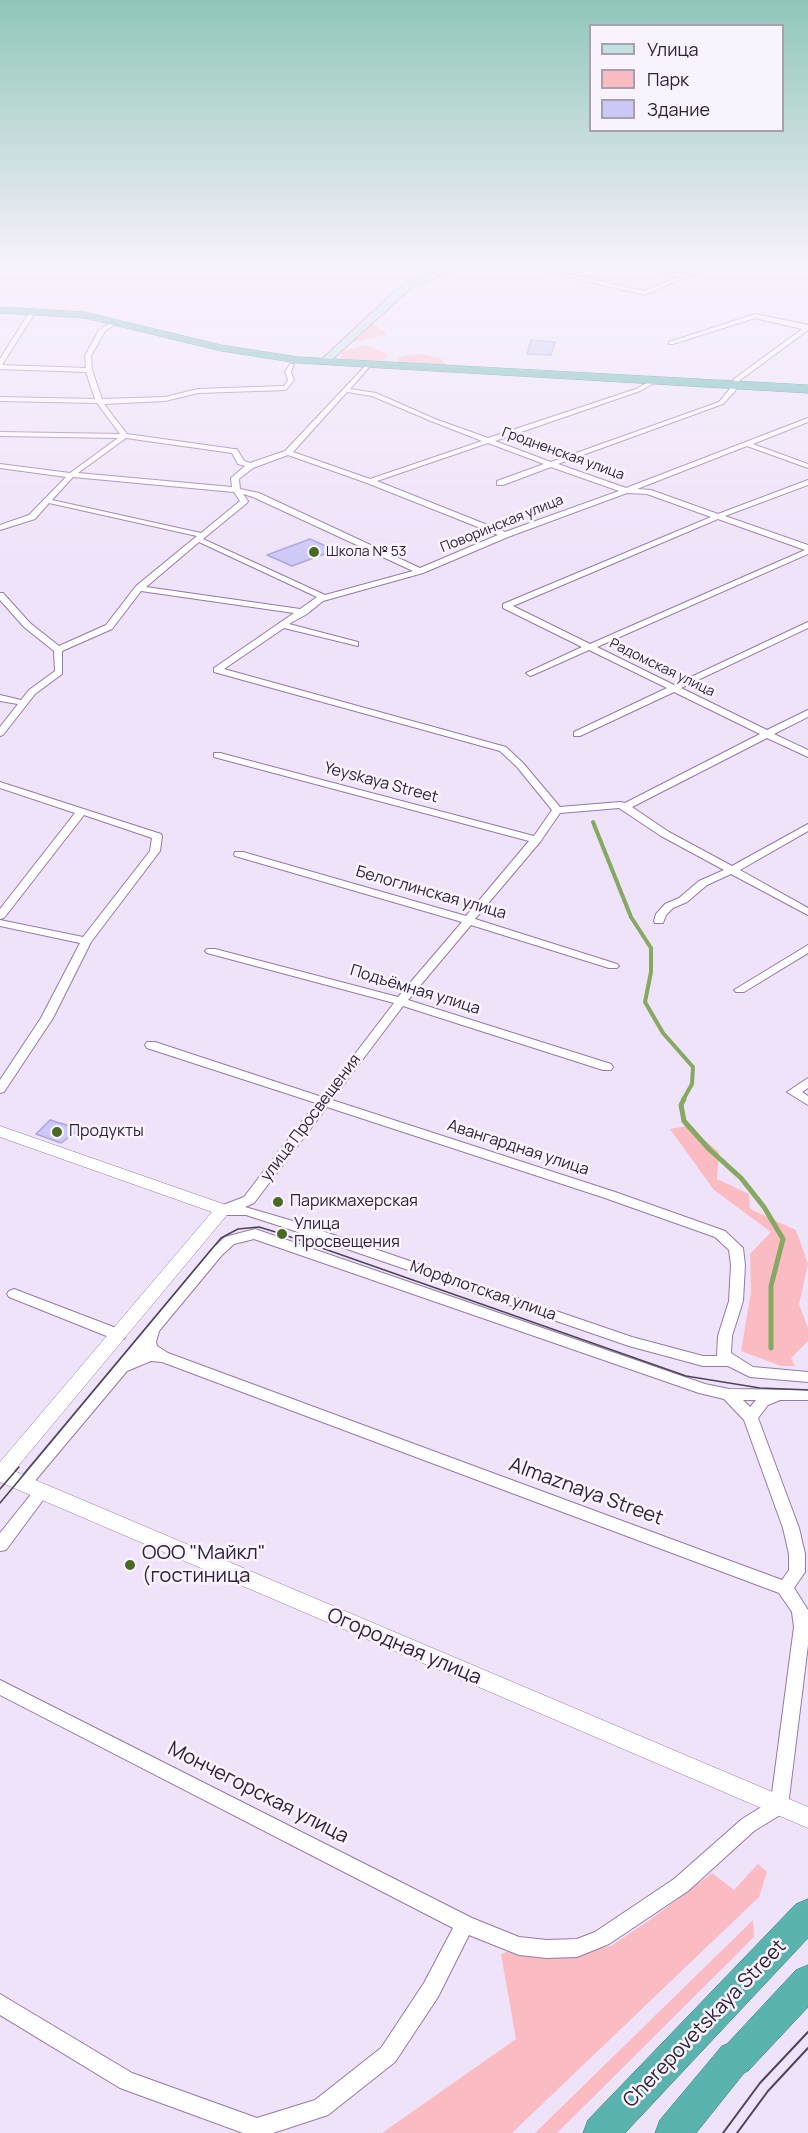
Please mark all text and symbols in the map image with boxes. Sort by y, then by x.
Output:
legend [589,24,784,132]
text: Улица [647,37,699,61]
text: Парк [647,67,689,91]
text: Здание [647,97,710,121]
street label: Гродненская улица [500,424,626,484]
street label: Поворинская улица [438,492,566,556]
place label: Школа № 53 [326,544,407,560]
marker: Школа № 53 [307,545,321,559]
street label: Радомская улица [607,635,717,701]
street label: Yeyskaya Street [322,759,440,807]
street label: Белоглинская улица [354,862,508,924]
street label: Подъёмная улица [348,961,482,1019]
street label: улица Просвещения [257,1051,365,1185]
street label: Авангардная улица [445,1116,591,1180]
place label: Продукты [69,1122,144,1142]
marker: Продукты [50,1125,64,1139]
place label: Парикмахерская [290,1192,418,1212]
marker: Парикмахерская [271,1195,285,1209]
place label: Улица Просвещения [294,1215,400,1253]
marker: Улица Просвещения [275,1227,289,1241]
street label: Морфлотская улица [407,1257,559,1325]
street label: Almaznaya Street [506,1453,666,1531]
place label: ООО "Майкл" (гостиница [142,1541,266,1588]
marker: ООО "Майкл" (гостиница [123,1558,137,1572]
street label: Огородная улица [323,1604,485,1690]
street label: Мончегорская улица [164,1737,352,1849]
street label: Cherepovetskaya Street [619,1935,791,2113]

